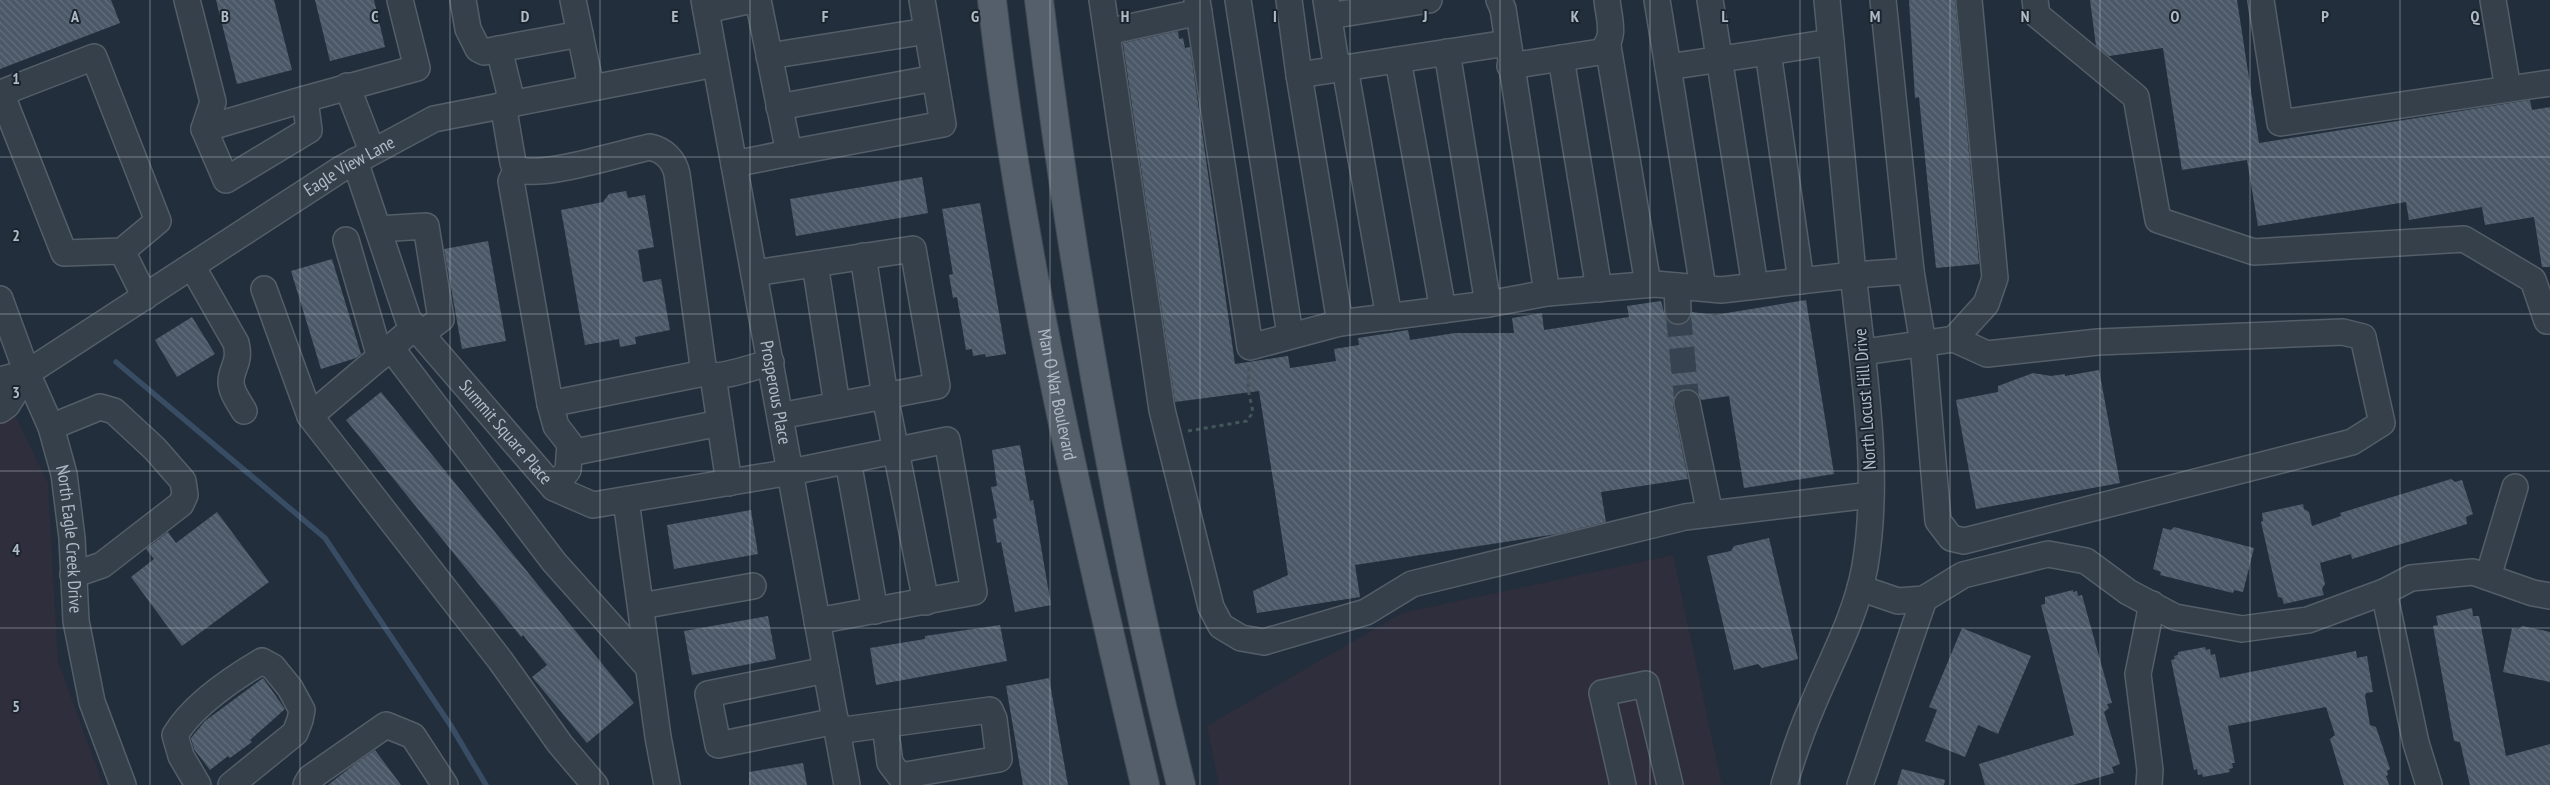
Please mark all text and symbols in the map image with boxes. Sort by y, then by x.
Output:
text: A [70,6,80,26]
text: B [221,6,229,26]
text: C [371,6,379,26]
text: D [521,6,530,26]
text: E [672,6,679,26]
text: F [822,6,829,26]
text: G [971,6,979,26]
text: H [1121,6,1129,26]
text: I [1273,6,1277,26]
text: J [1422,6,1427,26]
text: K [1571,6,1580,26]
text: L [1722,6,1729,26]
text: M [1870,6,1880,26]
text: N [2021,6,2029,26]
text: O [2171,6,2180,26]
text: P [2321,6,2329,26]
text: Q [2471,6,2481,26]
text: 1 [12,68,20,88]
street label: Eagle View Lane [299,130,398,201]
text: 2 [12,225,20,245]
street label: Man O War Boulevard [1033,327,1082,462]
street label: North Locust Hill Drive [1848,328,1881,470]
street label: Prosperous Place [755,339,797,446]
street label: Summit Square Place [454,374,558,489]
text: 3 [12,382,20,402]
street label: North Eagle Creek Drive [51,462,88,614]
text: 4 [12,539,20,559]
text: 5 [12,696,20,716]

